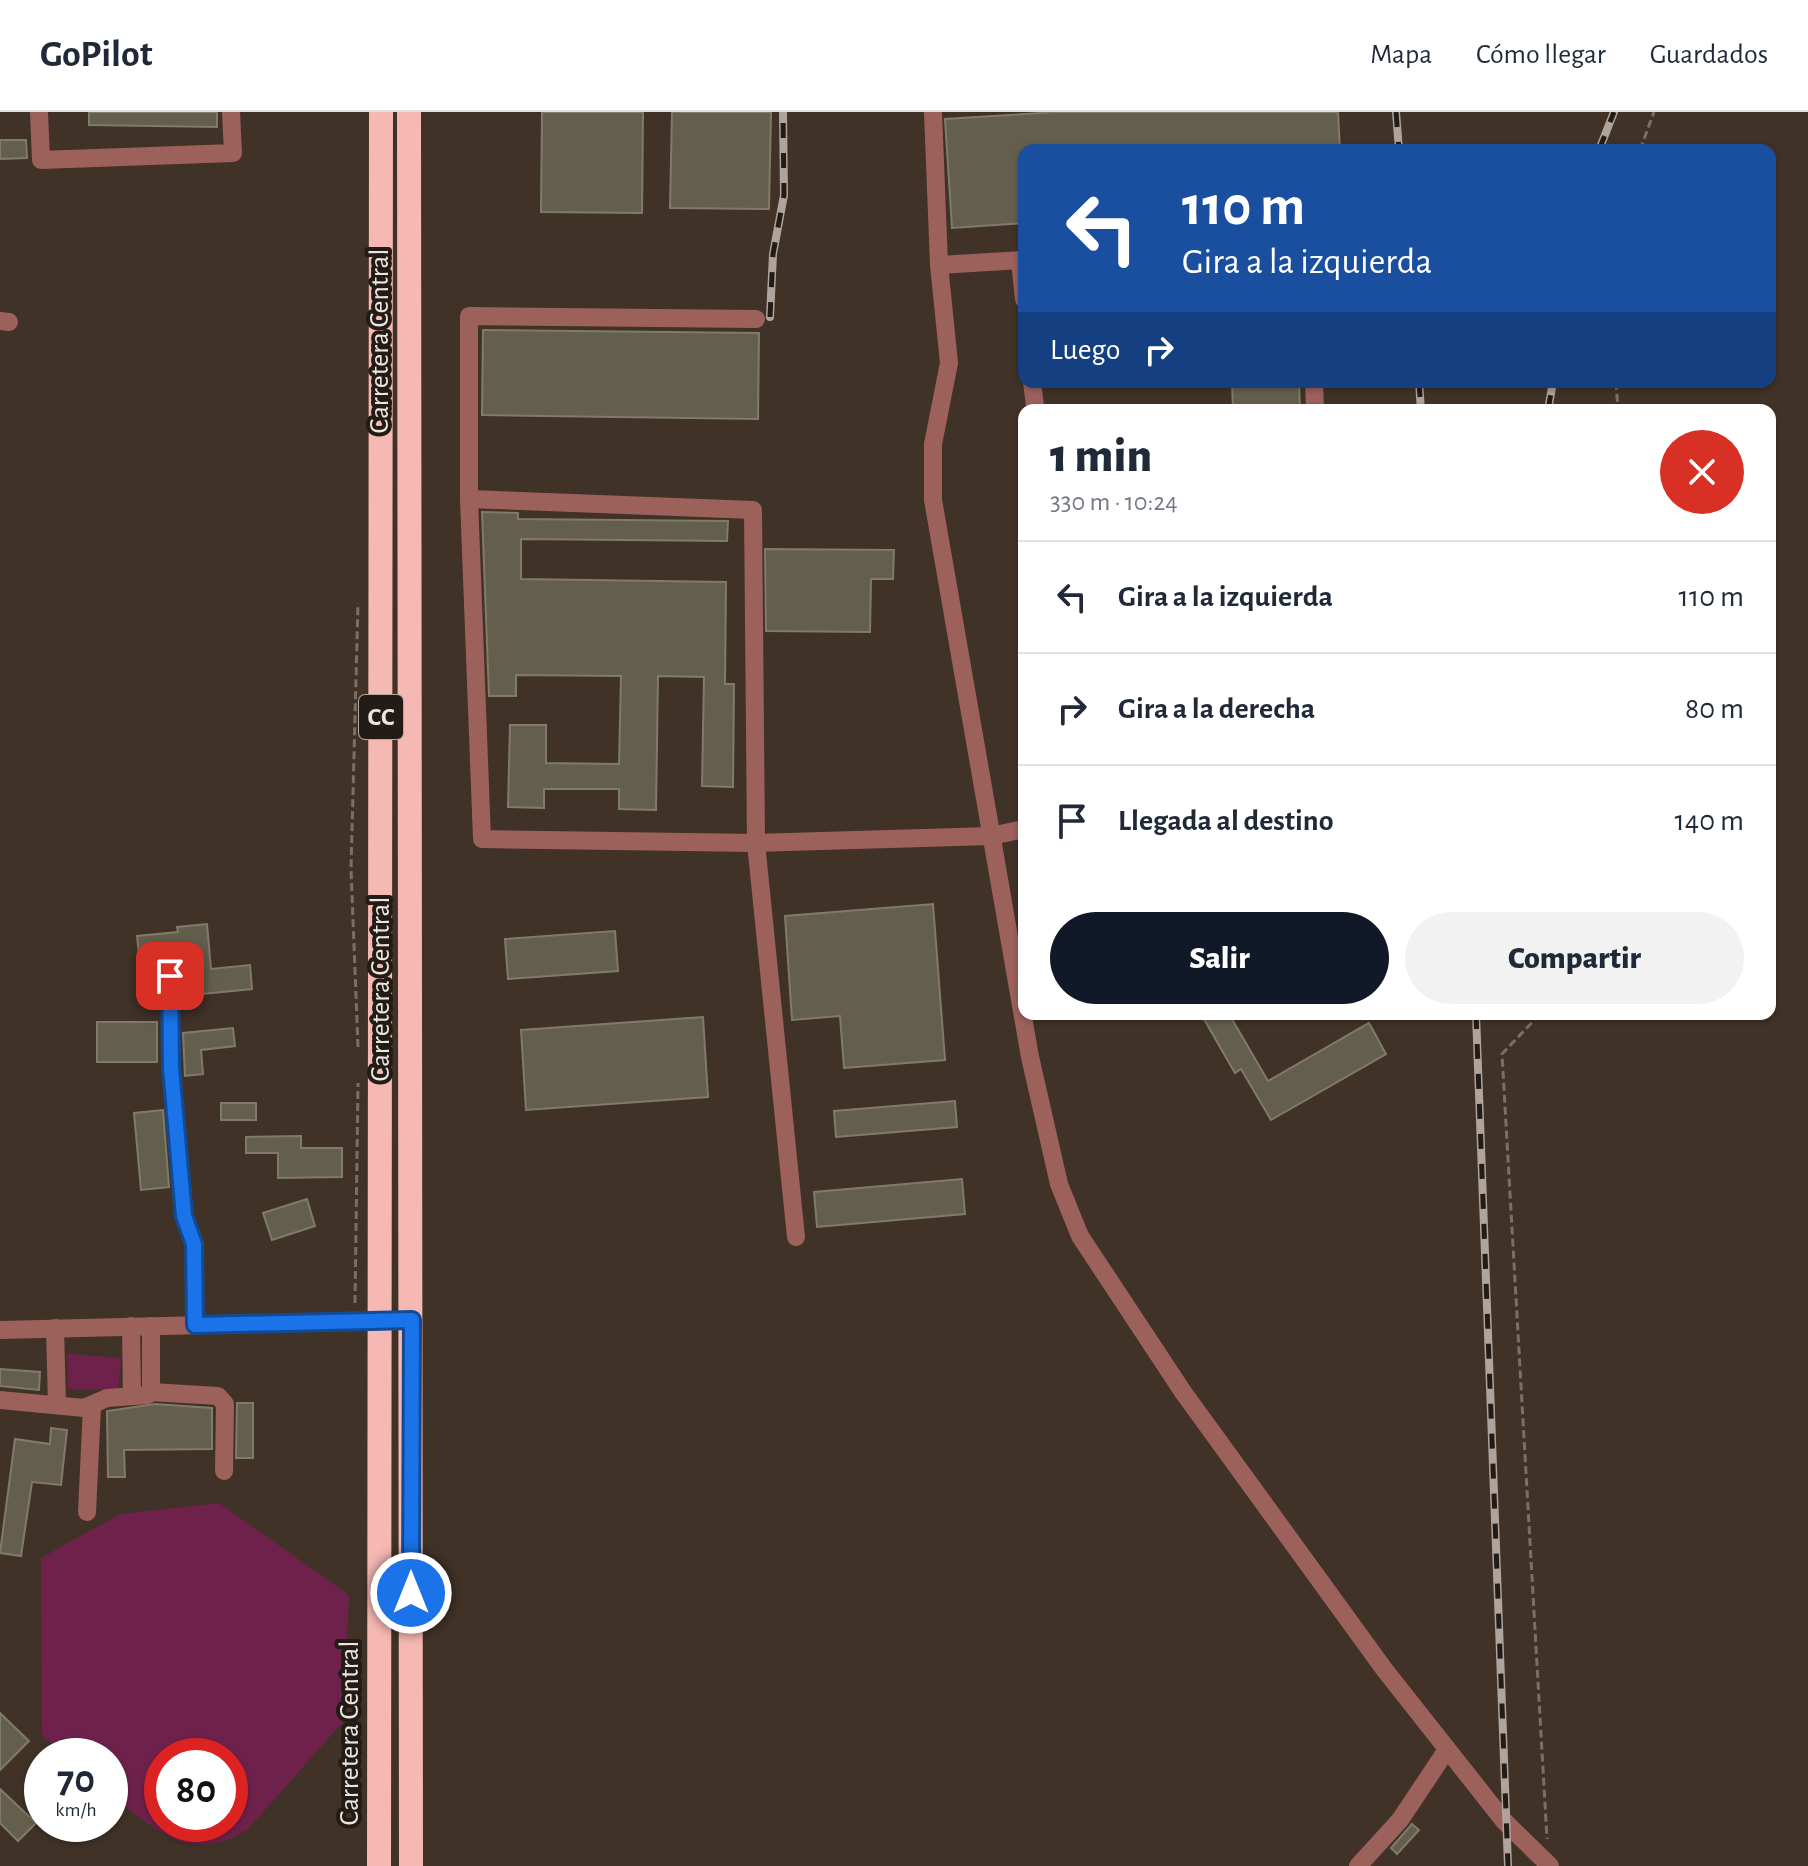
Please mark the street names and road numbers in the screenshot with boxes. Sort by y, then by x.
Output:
street label: Carretera Central [366,249,394,433]
road number: CC [359,695,403,739]
street label: Carretera Central [367,897,395,1081]
street label: Carretera Central [336,1641,364,1825]

